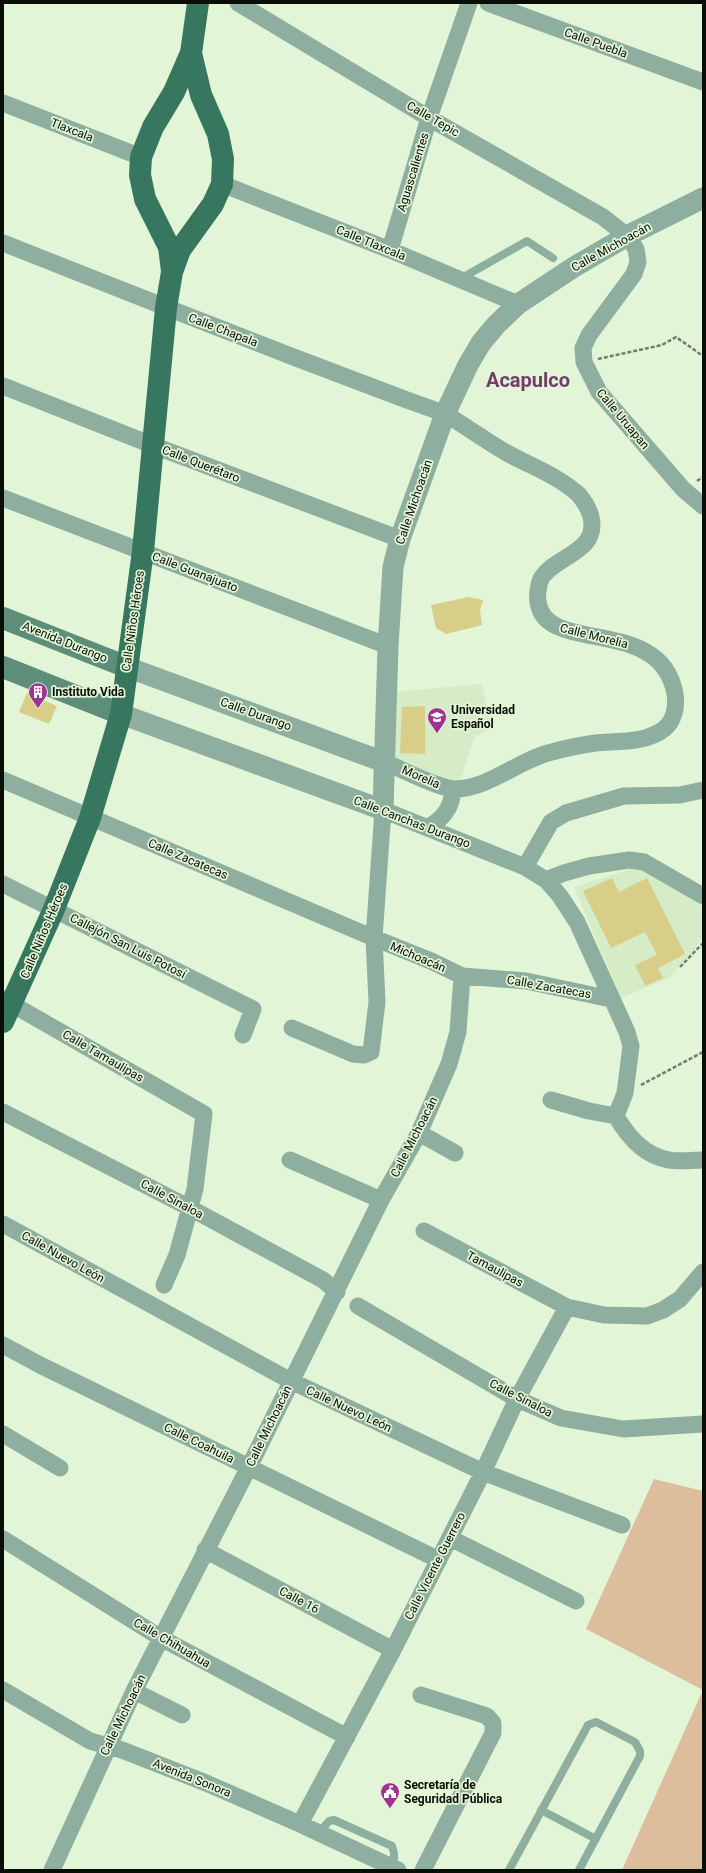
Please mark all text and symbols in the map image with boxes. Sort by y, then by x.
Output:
street label: Calle Puebla [562,25,630,61]
street label: Calle Tepic [404,98,462,140]
street label: Tlaxcala [49,115,95,145]
street label: Aguascalientes [394,131,432,213]
street label: Calle Michoacán [569,219,653,275]
street label: Calle Tlaxcala [334,223,408,263]
street label: Calle Chapala [186,310,260,350]
district label: Acapulco [486,368,570,392]
street label: Calle Uruapan [594,386,652,452]
street label: Calle Querétaro [160,443,242,485]
street label: Calle Michoacán [393,458,435,546]
street label: Calle Guanajuato [150,549,240,595]
street label: Calle Niños Héroes [119,570,147,672]
street label: Avenida Durango [20,619,110,666]
street label: Calle Morelia [559,621,629,651]
building icon: Instituto Vida [27,681,49,709]
place label: Instituto Vida [52,685,125,699]
street label: Calle Durango [219,695,294,733]
place label: Universidad Español [451,703,515,731]
school or university icon: Universidad Español [426,706,448,734]
street label: Morelia [400,763,442,791]
street label: Calle Canchas Durango [352,793,473,851]
street label: Calle Zacatecas [146,836,230,882]
street label: Calle Niños Héroes [18,881,70,981]
street label: Callejón San Luis Potosí [68,911,189,982]
street label: Michoacán [388,939,448,975]
street label: Calle Zacatecas [506,973,592,1001]
street label: Calle Tamaulipas [60,1027,146,1085]
street label: Calle Michoacán [388,1094,440,1180]
street label: Calle Sinaloa [138,1177,206,1221]
street label: Calle Nuevo León [19,1228,107,1286]
street label: Tamaulipas [464,1248,526,1290]
street label: Calle Sinaloa [487,1376,555,1420]
street label: Calle Michoacán [243,1383,295,1469]
street label: Calle Nuevo León [304,1383,394,1435]
street label: Calle Coahuila [162,1420,236,1466]
street label: Calle Vicente Guerrero [402,1510,468,1622]
street label: Calle 16 [277,1584,321,1616]
street label: Calle Chihuahua [131,1615,213,1671]
street label: Calle Michoacán [97,1672,149,1758]
street label: Avenida Sonora [151,1756,233,1800]
place label: Secretaría de Seguridad Pública [404,1778,503,1806]
public building icon: Secretaría de Seguridad Pública [379,1781,401,1809]

